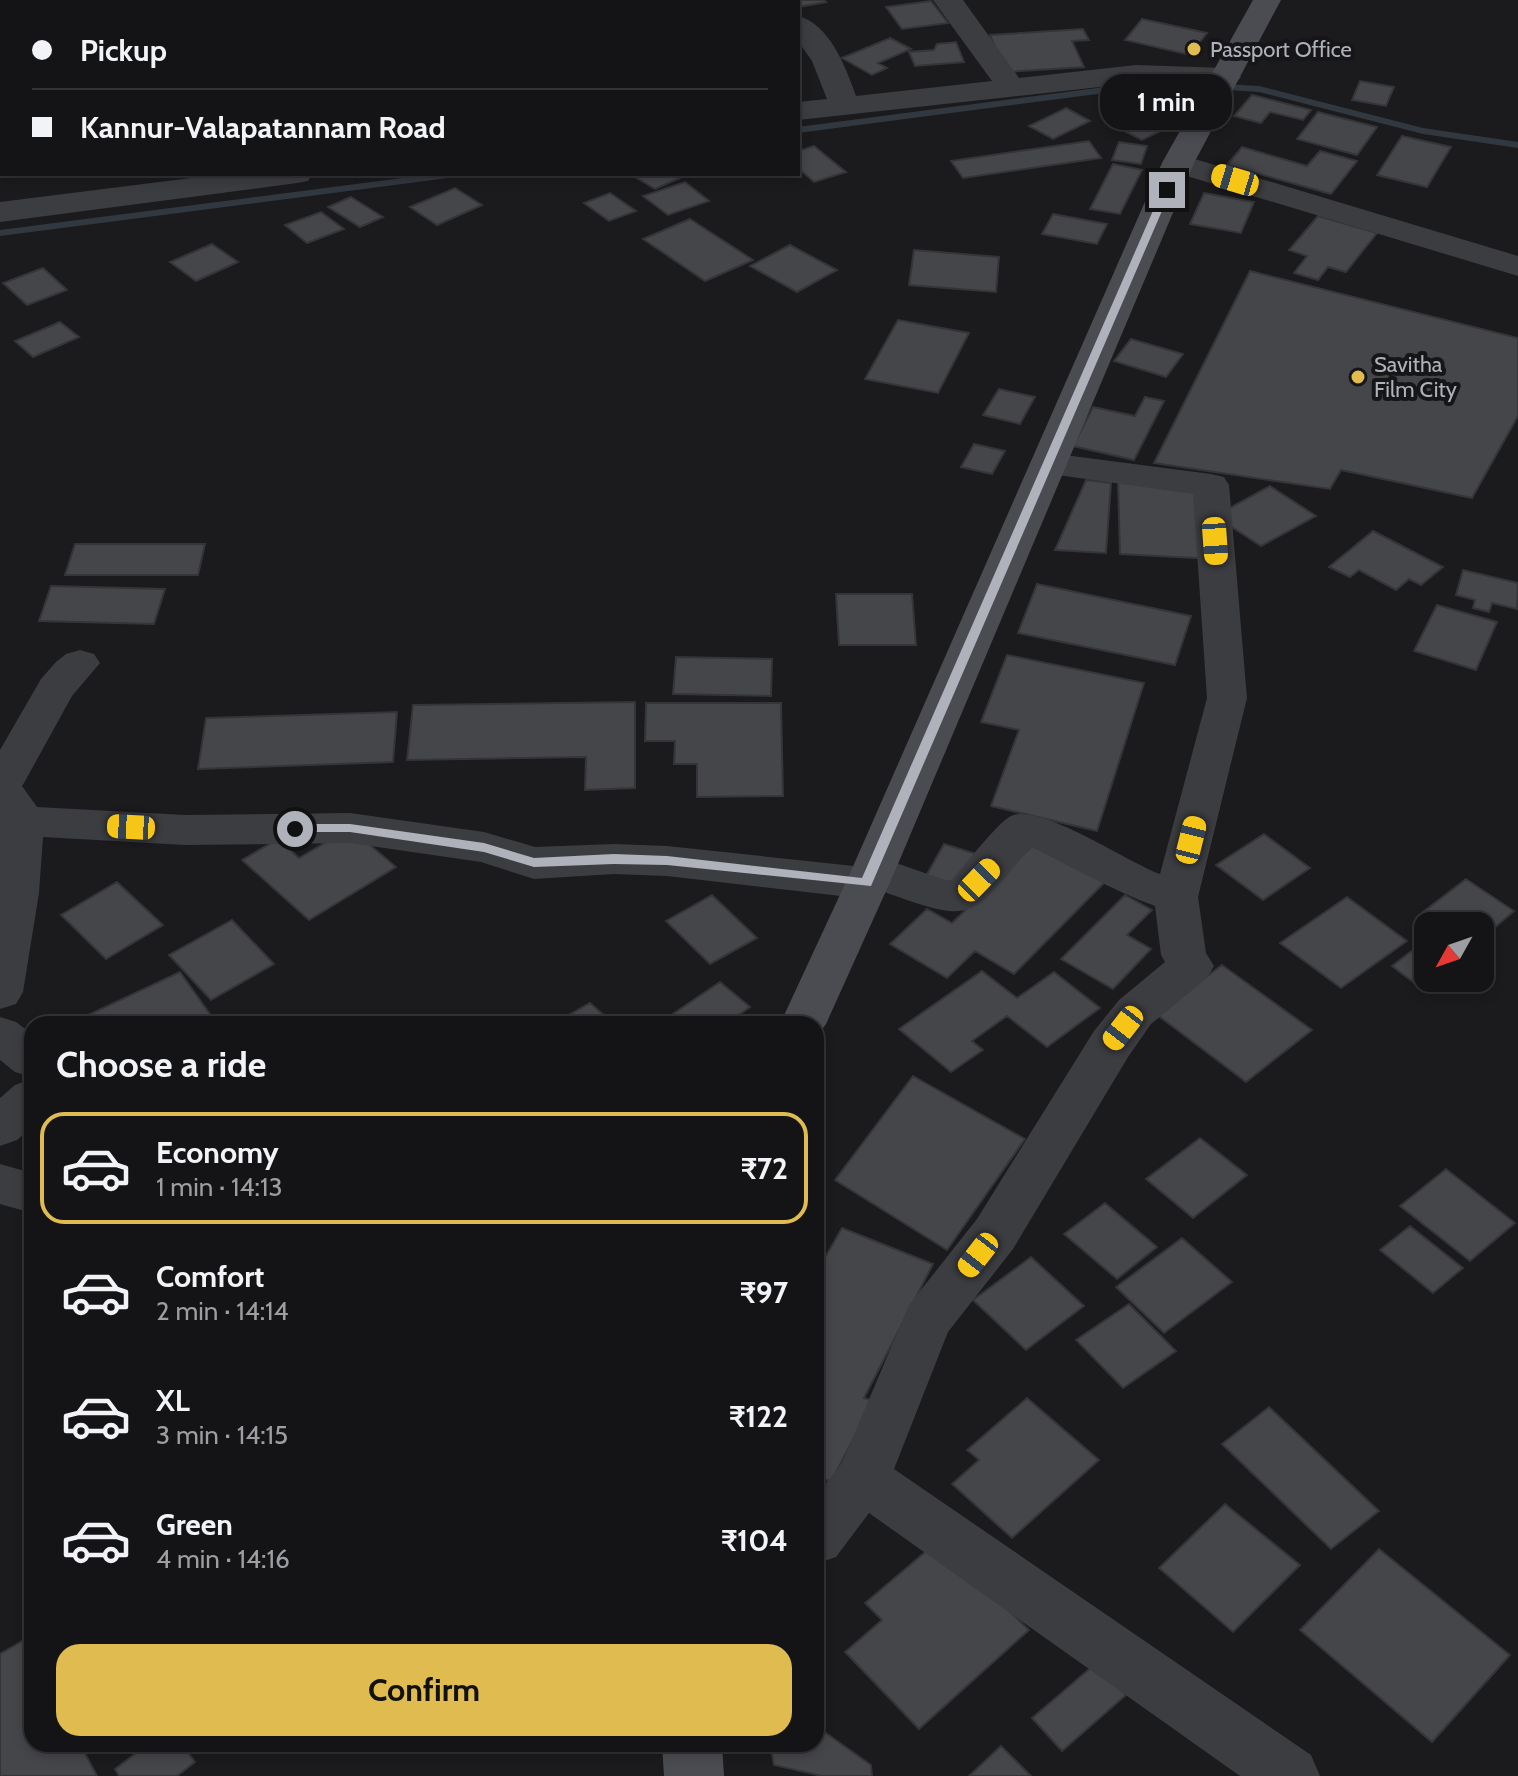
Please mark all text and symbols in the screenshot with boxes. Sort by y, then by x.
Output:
text: Pickup [80,32,167,69]
place label: Passport Office [1210,36,1352,63]
marker: Passport Office [1185,40,1203,58]
callout: 1 min [1101,74,1233,130]
text: 1 min [1137,86,1195,118]
text: Kannur-Valapatannam Road [80,109,446,146]
car [1209,162,1261,198]
route end [1149,172,1185,208]
place label: Savitha Film City [1374,351,1457,403]
marker: Savitha Film City [1349,368,1367,386]
car [1201,516,1229,566]
route start [277,811,313,847]
car [106,814,156,840]
car [1174,814,1208,866]
car [954,854,1004,906]
north arrow [1414,912,1494,992]
map controls [1414,912,1494,992]
car [1099,1002,1147,1054]
text: Choose a ride [56,1042,266,1086]
icon: car [60,1132,132,1204]
text: Economy [156,1134,279,1171]
text: ₹72 [740,1150,788,1187]
text: 1 min · 14:13 [156,1171,283,1203]
car [954,1229,1002,1281]
icon: car [60,1256,132,1328]
text: Comfort [156,1258,264,1295]
text: ₹97 [739,1274,788,1311]
text: 2 min · 14:14 [156,1295,289,1327]
icon: car [60,1380,132,1452]
text: XL [156,1382,190,1419]
text: ₹122 [729,1398,788,1435]
text: 3 min · 14:15 [156,1419,288,1451]
icon: car [60,1504,132,1576]
text: Green [156,1506,233,1543]
text: ₹104 [721,1522,788,1559]
text: 4 min · 14:16 [156,1543,290,1575]
button: Confirm [56,1644,792,1736]

